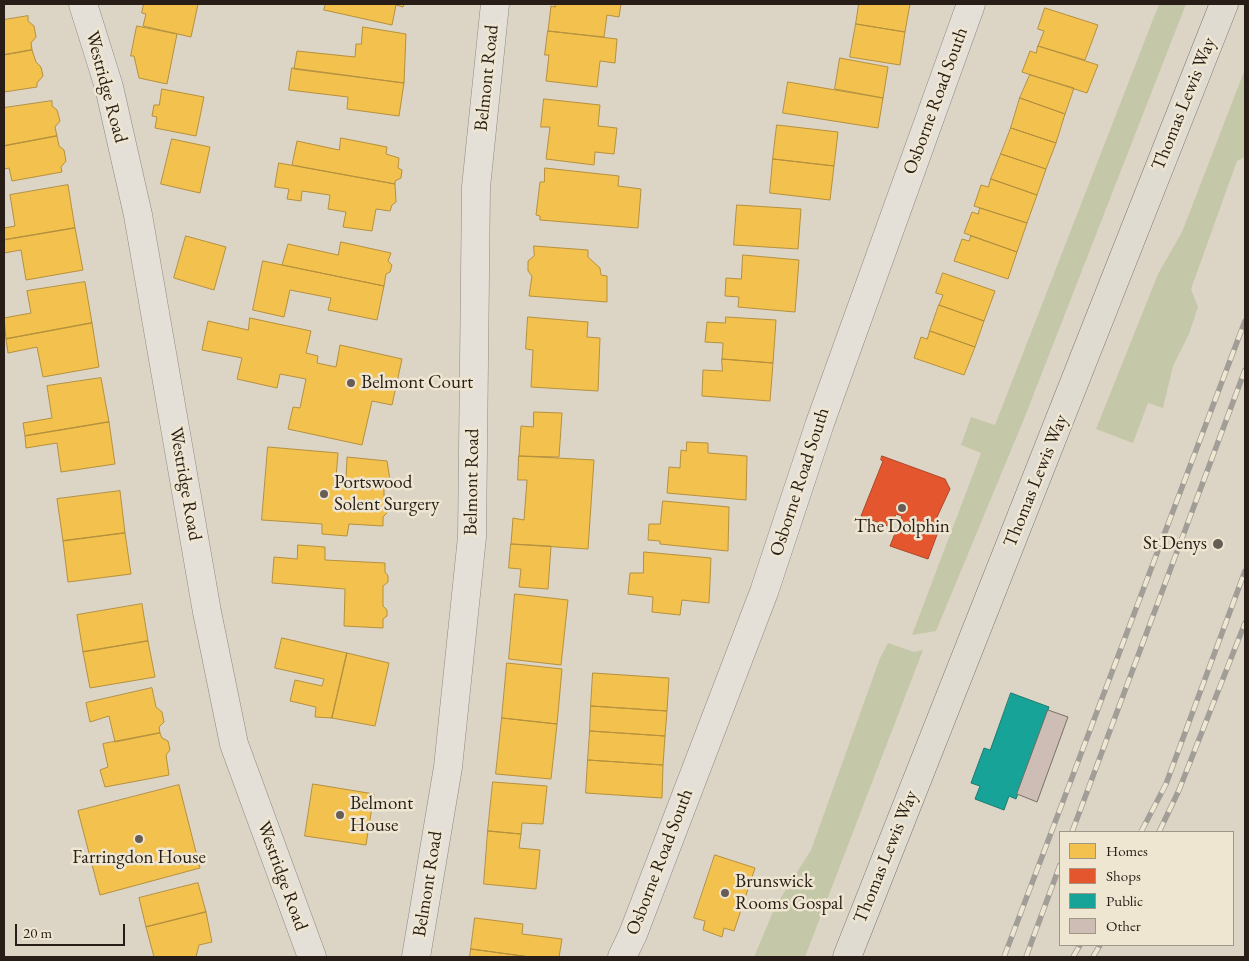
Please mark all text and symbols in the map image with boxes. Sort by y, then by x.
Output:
street label: Belmont Road [470,24,504,132]
street label: Osborne Road South [899,24,973,178]
street label: Westridge Road [80,29,132,145]
street label: Thomas Lewis Way [1147,34,1221,174]
place label: Belmont Court [361,372,473,394]
marker: Belmont Court [345,377,357,389]
street label: Osborne Road South [765,405,835,559]
street label: Thomas Lewis Way [999,411,1073,551]
street label: Westridge Road [164,425,206,543]
street label: Belmont Road [460,428,484,536]
place label: Portswood Solent Surgery [334,472,439,516]
marker: Portswood Solent Surgery [318,488,330,500]
marker: The Dolphin [896,502,908,514]
place label: The Dolphin [854,516,950,538]
place label: St Denys [1143,533,1207,555]
marker: St Denys [1211,537,1225,551]
street label: Osborne Road South [622,786,698,938]
street label: Thomas Lewis Way [849,787,923,927]
place label: Belmont House [350,793,413,837]
marker: Belmont House [334,809,346,821]
street label: Westridge Road [252,818,312,934]
street label: Belmont Road [408,829,448,939]
legend [1059,831,1234,946]
marker: Farringdon House [133,833,145,845]
text: Homes [1106,841,1148,860]
place label: Farringdon House [72,847,206,869]
text: Shops [1106,866,1141,885]
place label: Brunswick Rooms Gospal [735,871,843,915]
marker: Brunswick Rooms Gospal [719,887,731,899]
text: Public [1106,891,1143,910]
scale bar [18,914,128,946]
text: Other [1106,916,1141,935]
text: 20 m [23,923,52,942]

